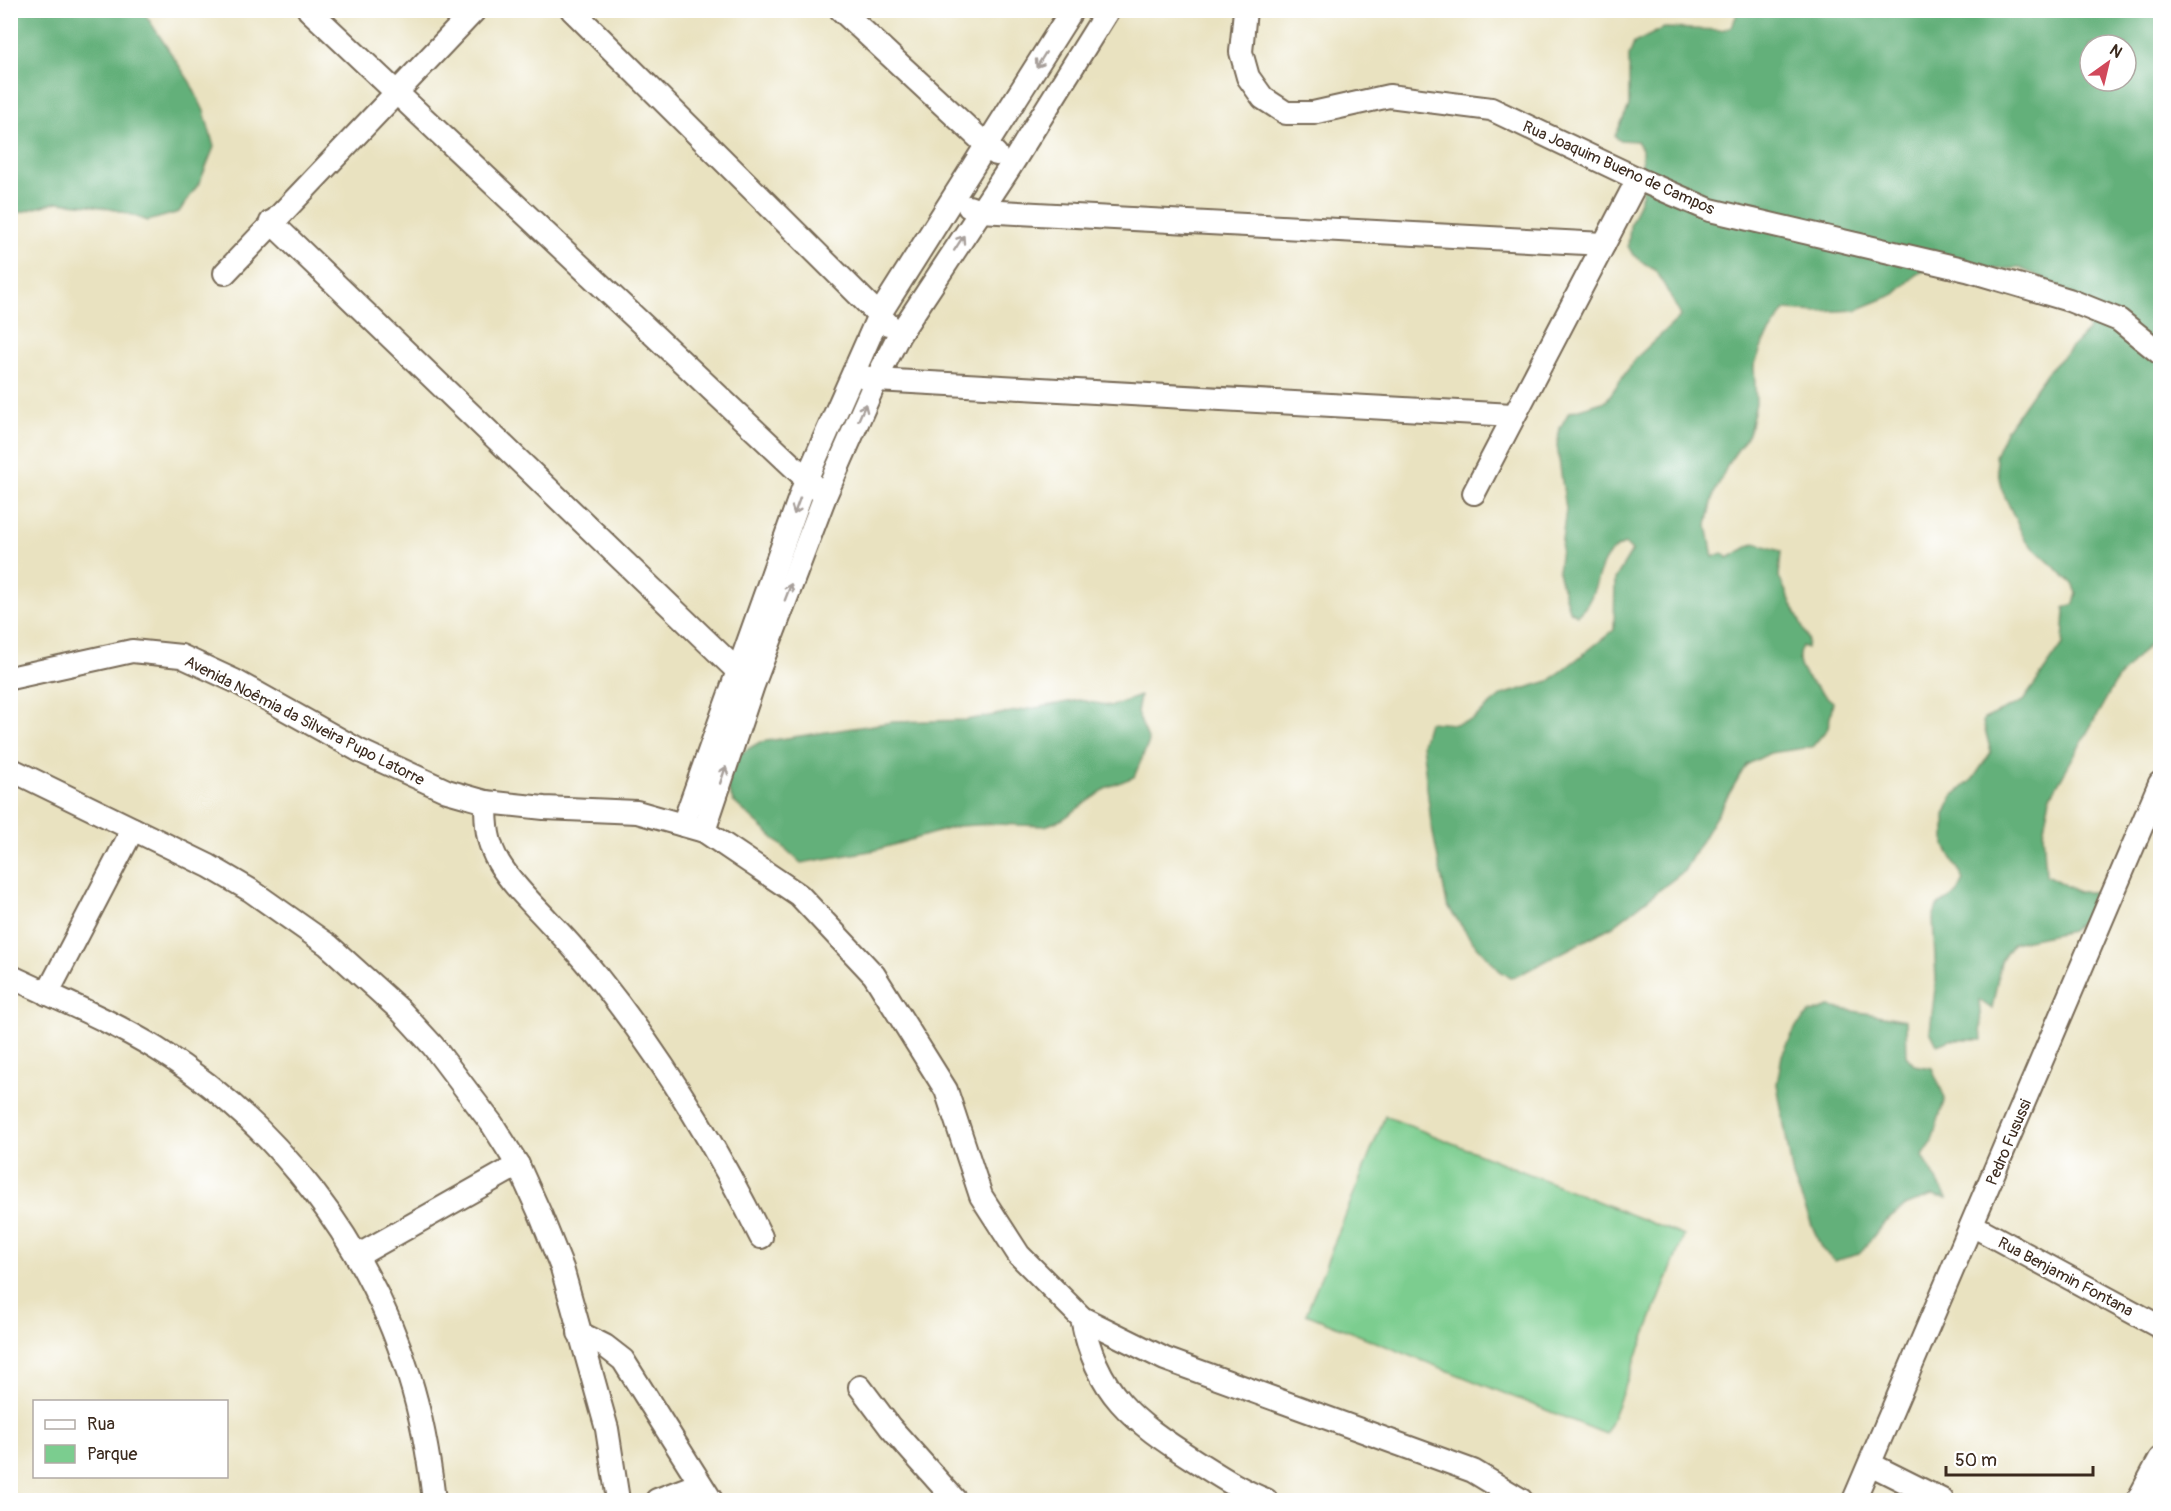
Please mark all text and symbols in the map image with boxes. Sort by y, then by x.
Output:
north arrow [2078,33,2138,93]
text: N [2106,40,2126,63]
one-way arrow [1035,51,1047,68]
street label: Rua Joaquim Bueno de Campos [1520,116,1718,219]
one-way arrow [953,235,965,252]
one-way arrow [857,403,869,421]
one-way arrow [790,496,801,515]
one-way arrow [783,583,794,602]
street label: Avenida Noêmia da Silveira Pupo Latorre [181,651,428,790]
one-way arrow [718,766,729,785]
street label: Pedro Fusussi [1982,1096,2036,1189]
street label: Rua Benjamin Fontana [1994,1233,2137,1321]
legend [33,1400,228,1478]
text: Rua [87,1413,115,1436]
scale bar [1946,1439,2093,1477]
text: Parque [87,1443,137,1466]
text: 50 m [1955,1449,1997,1472]

